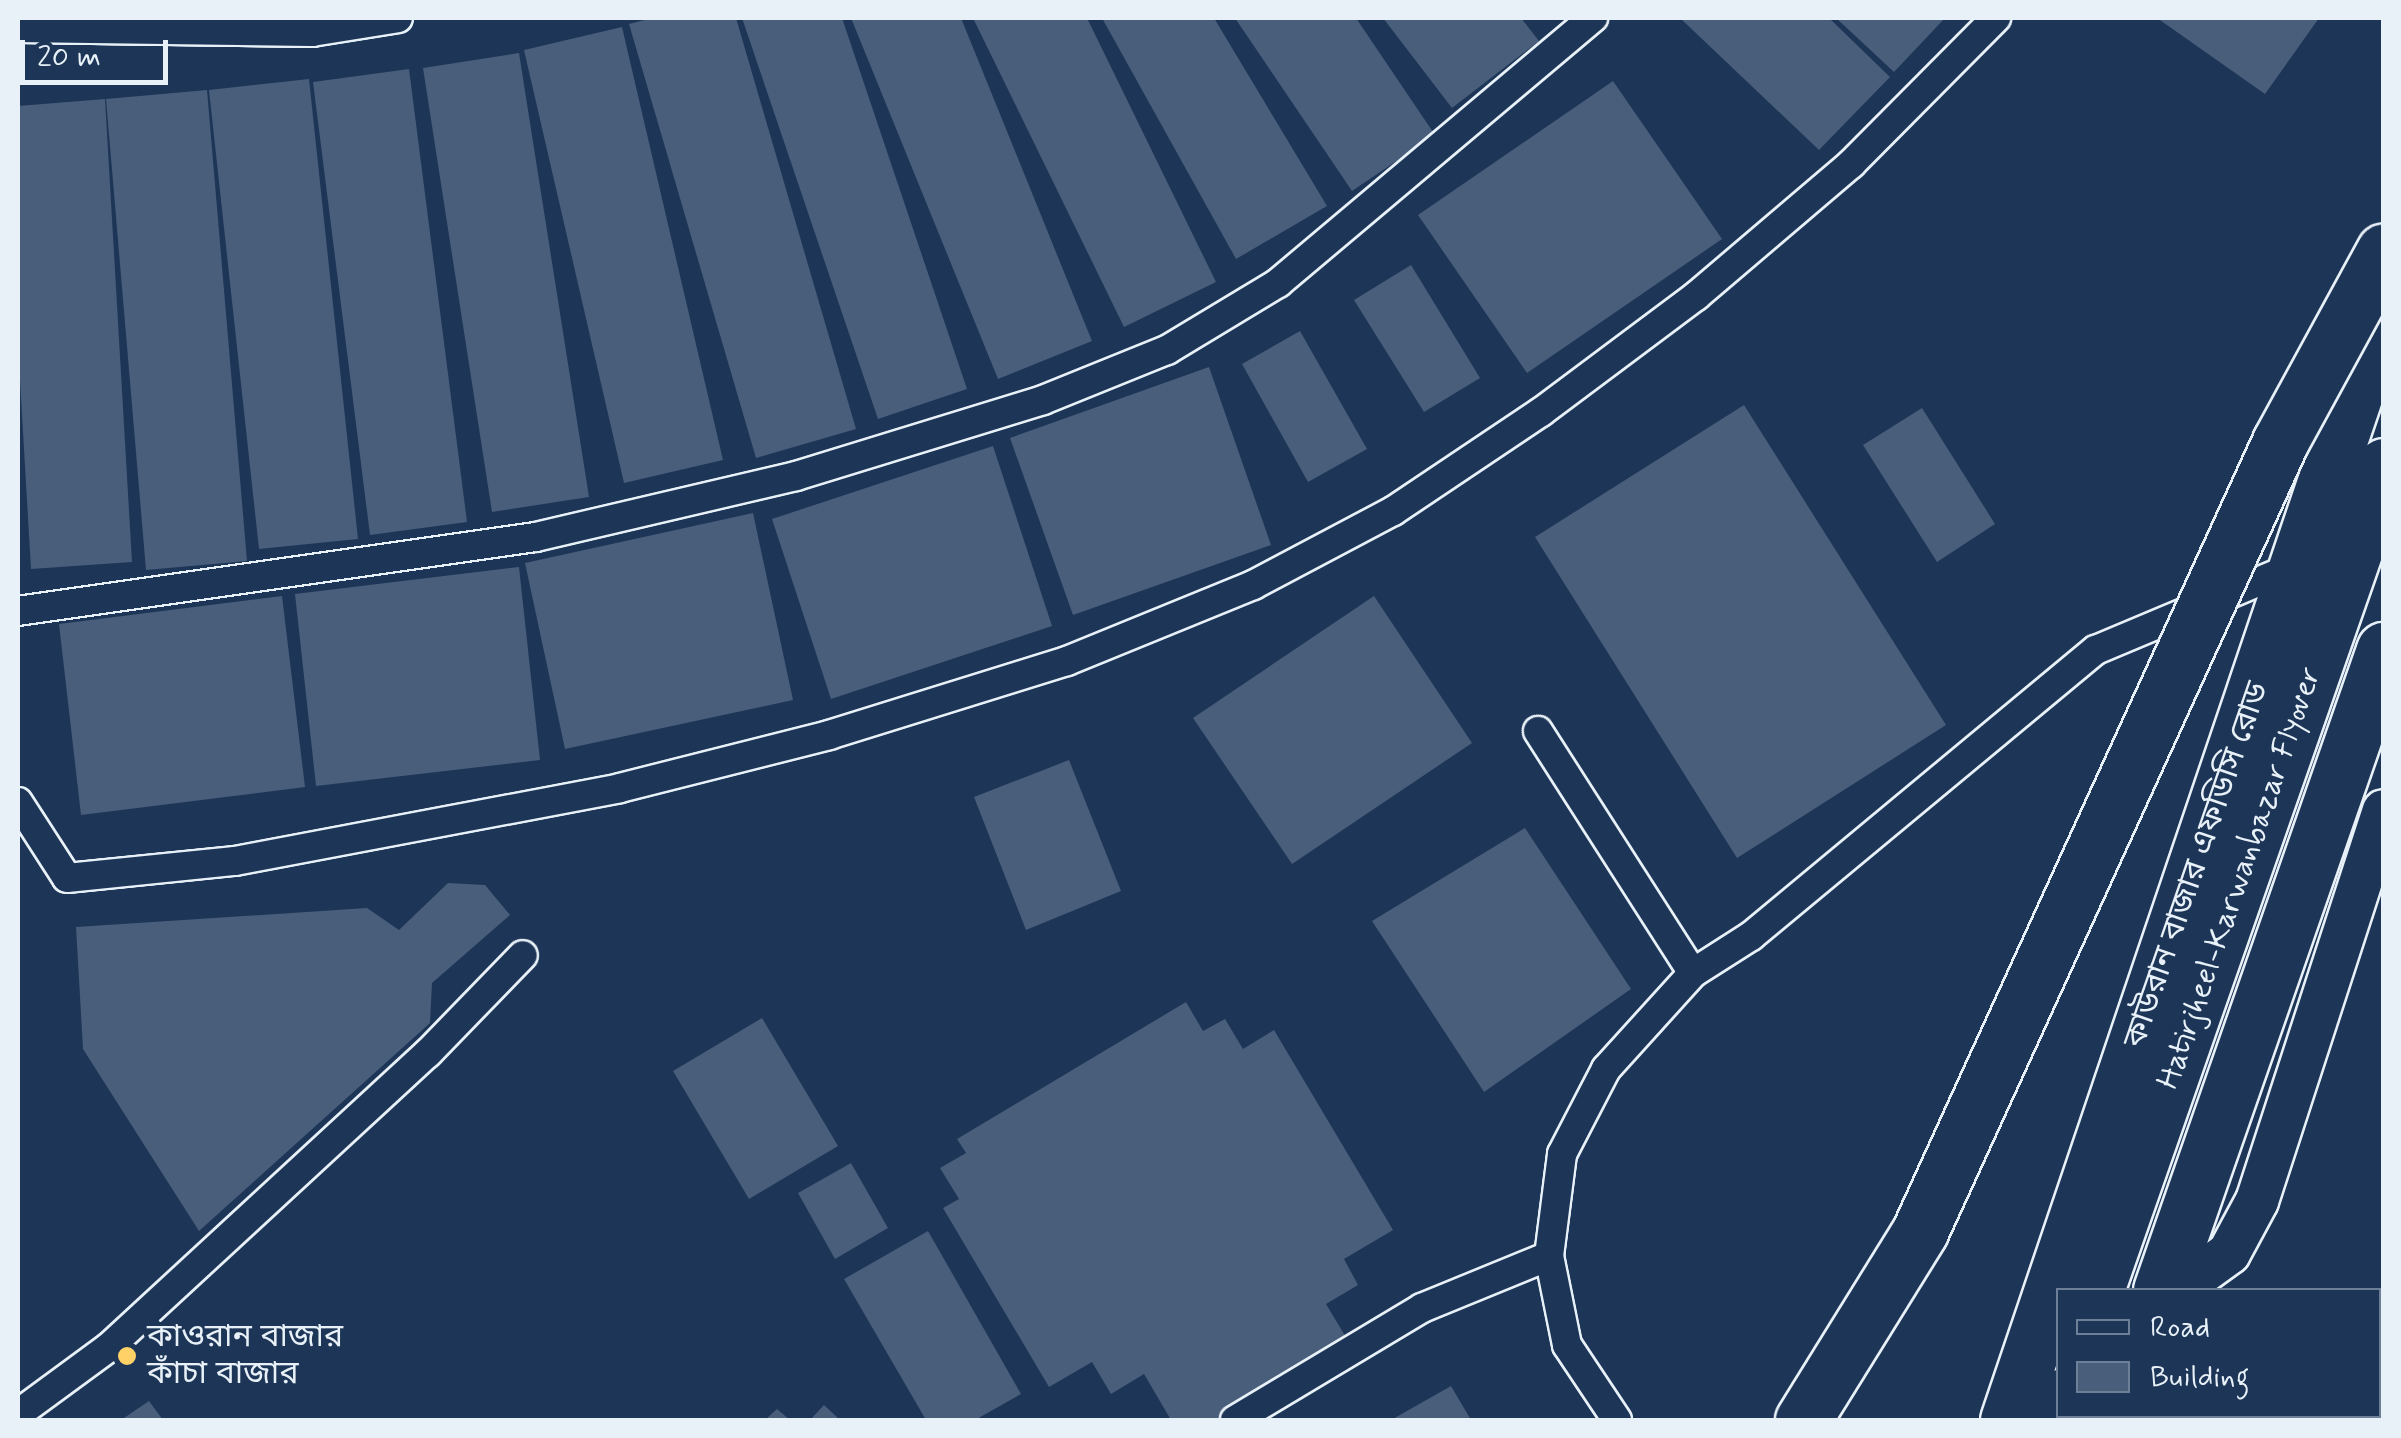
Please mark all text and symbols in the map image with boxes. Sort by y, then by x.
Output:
scale bar [25,20,172,82]
text: 20 m [37,38,101,77]
street label: Hatirjheel-Karwanbazar Flyover [2150,662,2330,1094]
street label: কাউরান বাজার এফডিসি রোড [2116,677,2278,1053]
legend [2056,1288,2381,1418]
text: Road [2150,1308,2210,1347]
place label: কাওরান বাজার কাঁচা বাজার [147,1319,343,1394]
marker: কাওরান বাজার কাঁচা বাজার [116,1345,138,1367]
text: Building [2150,1358,2249,1397]

